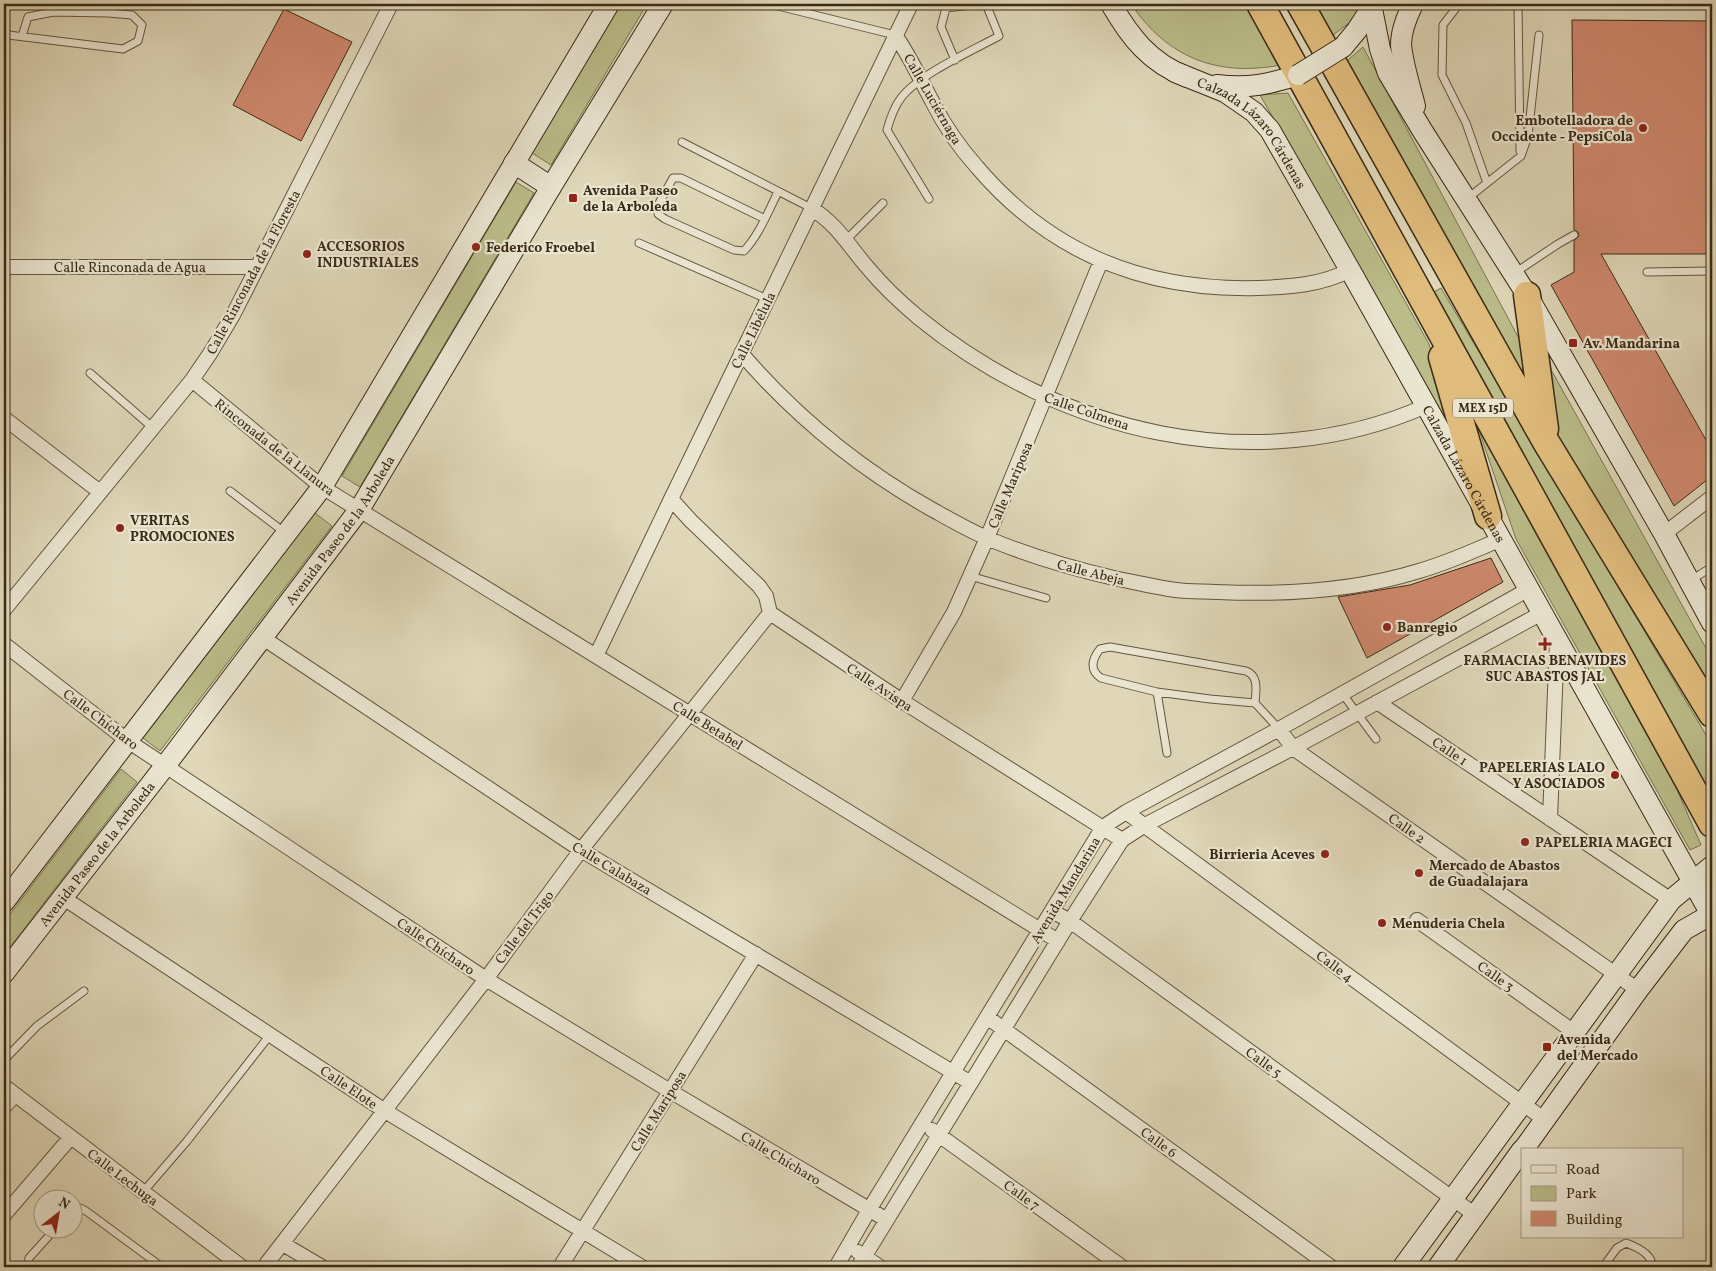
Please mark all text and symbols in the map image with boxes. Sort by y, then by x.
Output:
street label: Calle Luciérnaga [898,51,965,149]
street label: Calzada Lázaro Cárdenas [1194,74,1310,193]
place label: Embotelladora de Occidente - PepsiCola [1492,112,1633,147]
marker: Embotelladora de Occidente - PepsiCola [1637,122,1649,134]
place label: Avenida Paseo de la Arboleda [583,182,678,217]
street label: Calle Rinconada de la Floresta [203,187,306,358]
marker: Avenida Paseo de la Arboleda [567,192,579,204]
place label: ACCESORIOS INDUSTRIALES [317,238,419,273]
place label: Federico Froebel [486,239,595,258]
marker: Federico Froebel [470,241,482,253]
marker: ACCESORIOS INDUSTRIALES [301,248,313,260]
street label: Calle Rinconada de Agua [54,259,206,278]
street label: Calle Libélula [728,289,781,372]
place label: Av. Mandarina [1583,335,1681,354]
marker: Av. Mandarina [1567,337,1579,349]
street label: Calle Colmena [1041,389,1132,436]
street label: Rinconada de la Llanura [210,395,338,501]
road number: MEX 15D [1453,398,1513,418]
street label: Calzada Lázaro Cárdenas [1417,402,1509,547]
street label: Calle Mariposa [985,439,1038,532]
street label: Avenida Paseo de la Arboleda [282,453,400,610]
place label: VERITAS PROMOCIONES [130,512,235,547]
marker: VERITAS PROMOCIONES [114,522,126,534]
street label: Calle Abeja [1055,556,1126,591]
place label: Banregio [1397,619,1457,638]
marker: Banregio [1381,621,1393,633]
marker: FARMACIAS BENAVIDES SUC ABASTOS JAL [1539,638,1551,650]
place label: FARMACIAS BENAVIDES SUC ABASTOS JAL [1464,652,1627,687]
street label: Calle Avispa [842,660,916,717]
street label: Calle Chícharo [58,685,142,755]
street label: Calle Betabel [668,697,746,755]
street label: Calle 1 [1428,733,1471,771]
place label: PAPELERIAS LALO Y ASOCIADOS [1479,759,1605,794]
marker: PAPELERIAS LALO Y ASOCIADOS [1609,769,1621,781]
street label: Avenida Paseo de la Arboleda [35,778,160,931]
street label: Calle 2 [1384,810,1429,849]
street label: Avenida Mandarina [1027,834,1106,948]
place label: PAPELERIA MAGECI [1535,834,1672,853]
marker: PAPELERIA MAGECI [1519,836,1531,848]
street label: Calle Calabaza [568,838,655,901]
place label: Birrieria Aceves [1209,846,1315,865]
marker: Birrieria Aceves [1319,848,1331,860]
place label: Mercado de Abastos de Guadalajara [1429,857,1560,892]
marker: Mercado de Abastos de Guadalajara [1413,867,1425,879]
street label: Calle del Trigo [491,887,559,968]
street label: Calle Chícharo [392,914,478,980]
place label: Menuderia Chela [1392,915,1506,934]
marker: Menuderia Chela [1376,917,1388,929]
street label: Calle 4 [1311,947,1357,988]
street label: Calle 3 [1473,958,1517,997]
place label: Avenida del Mercado [1557,1031,1638,1066]
marker: Avenida del Mercado [1541,1041,1553,1053]
street label: Calle 5 [1241,1044,1285,1083]
street label: Calle Elote [316,1062,381,1115]
street label: Calle Mariposa [627,1068,692,1156]
street label: Calle 6 [1136,1123,1180,1163]
street label: Calle Chícharo [737,1128,824,1191]
street label: Calle Lechuga [83,1145,162,1211]
legend [1521,1148,1684,1238]
text: Road [1566,1160,1600,1181]
street label: Calle 7 [999,1177,1043,1216]
text: Park [1566,1184,1597,1205]
north arrow [32,1188,82,1238]
text: N [55,1193,73,1215]
text: Building [1566,1210,1623,1231]

